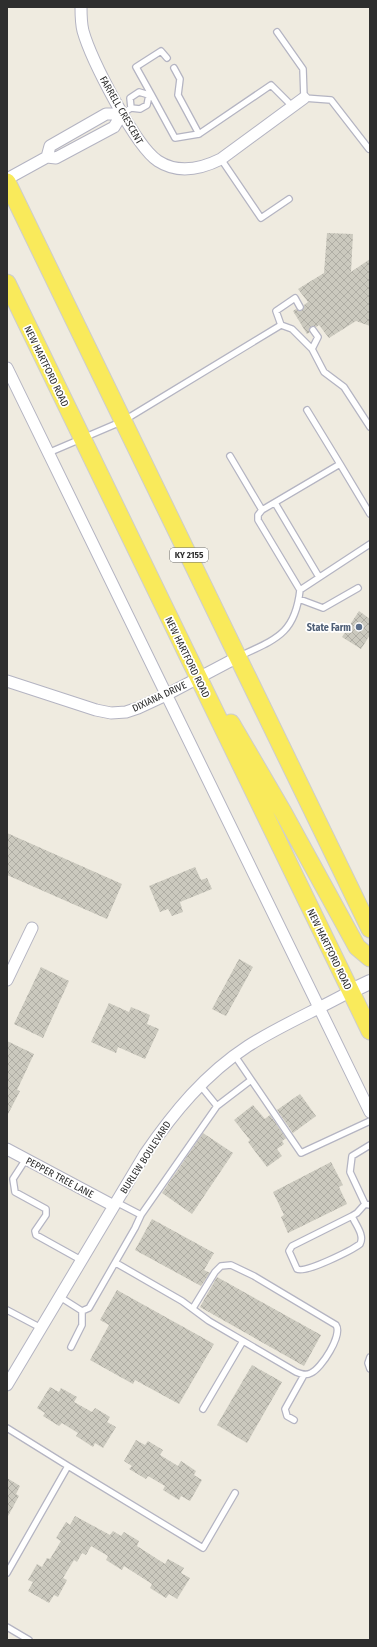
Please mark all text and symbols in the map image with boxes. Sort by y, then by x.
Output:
street label: FARRELL CRESCENT [97,74,146,147]
street label: NEW HARTFORD ROAD [21,324,71,409]
road number: KY 2155 [170,548,208,562]
street label: NEW HARTFORD ROAD [162,615,212,700]
place label: State Farm [307,622,351,634]
marker: State Farm [354,622,364,632]
street label: DIXIANA DRIVE [130,679,189,715]
street label: NEW HARTFORD ROAD [304,907,354,992]
street label: BURLEW BOULEVARD [118,1119,174,1196]
street label: PEPPER TREE LANE [24,1155,96,1201]

